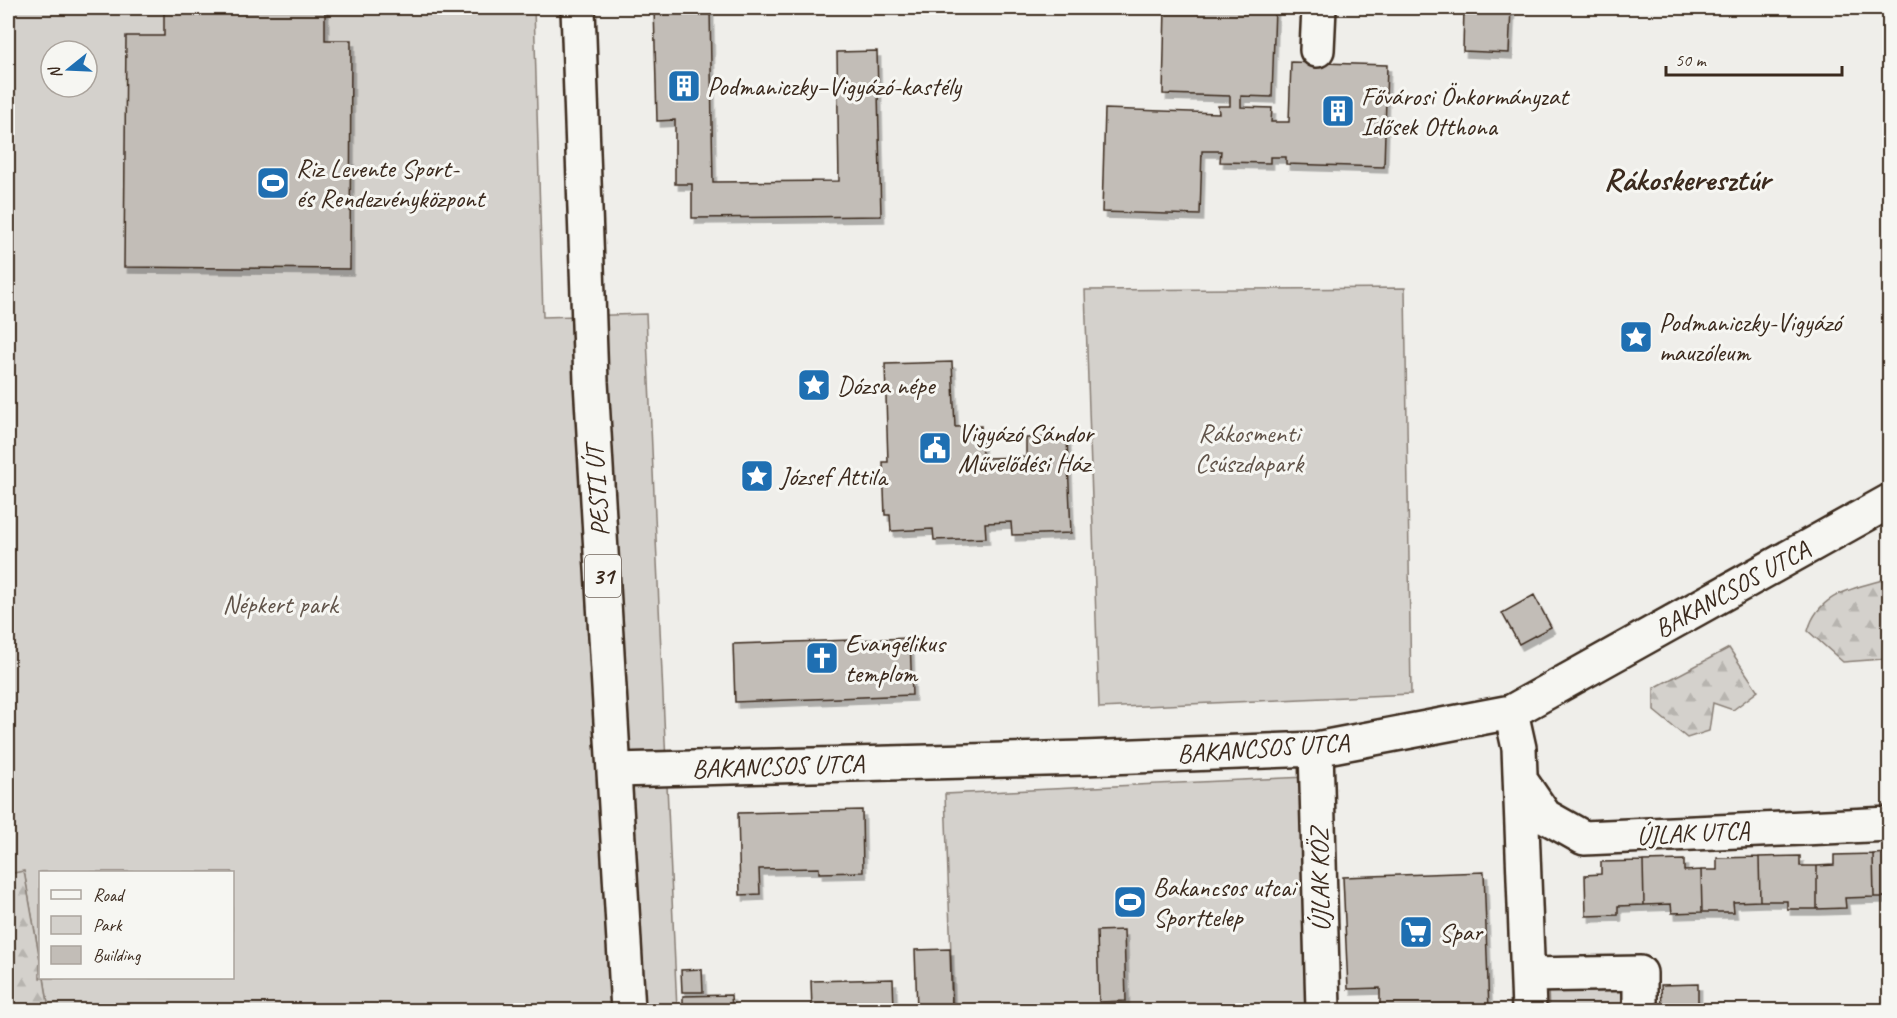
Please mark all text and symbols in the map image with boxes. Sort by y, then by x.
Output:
north arrow [39,39,99,99]
scale bar [1666,39,1842,77]
text: 50 m [1675,49,1708,71]
text: N [44,63,67,81]
building icon: Podmaniczky–Vigyázó-kastély [666,68,702,104]
place label: Podmaniczky–Vigyázó-kastély [707,70,963,103]
place label: Fővárosi Önkormányzat Idősek Otthona [1361,80,1570,143]
building icon: Fővárosi Önkormányzat Idősek Otthona [1320,93,1356,129]
place label: Riz Levente Sport- és Rendezvényközpont [296,152,487,215]
district label: Rákoskeresztúr [1604,159,1774,200]
sports icon: Riz Levente Sport- és Rendezvényközpont [255,165,291,201]
place label: Podmaniczky-Vigyázó mauzóleum [1659,306,1845,369]
place icon: Podmaniczky-Vigyázó mauzóleum [1618,319,1654,355]
place icon: Dózsa népe [796,367,832,403]
place label: Dózsa népe [837,369,937,402]
place label: Vigyázó Sándor Művelődési Ház [958,417,1096,480]
park label: Rákosmenti Csúszdapark [1195,417,1306,480]
public building icon: Vigyázó Sándor Művelődési Ház [917,430,953,466]
street label: PESTI ÚT [577,440,617,537]
place icon: József Attila [739,458,775,494]
place label: József Attila [778,460,889,493]
street label: BAKANCSOS UTCA [1649,532,1816,645]
road number: 31 [585,555,621,597]
park label: Népkert park [222,588,340,621]
place label: Evangélikus templom [845,627,947,690]
church icon: Evangélikus templom [804,640,840,676]
street label: BAKANCSOS UTCA [1176,725,1351,770]
street label: BAKANCSOS UTCA [691,746,866,785]
street label: ÚJLAK UTCA [1636,814,1751,852]
street label: ÚJLAK KÖZ [1303,824,1337,932]
legend [39,871,234,979]
place label: Bakancsos utcai Sporttelep [1153,871,1298,934]
text: Road [93,884,126,906]
sports icon: Bakancsos utcai Sporttelep [1112,884,1148,920]
text: Park [93,914,123,936]
supermarket icon: Spar [1398,914,1434,950]
place label: Spar [1439,916,1484,949]
text: Building [93,944,142,966]

